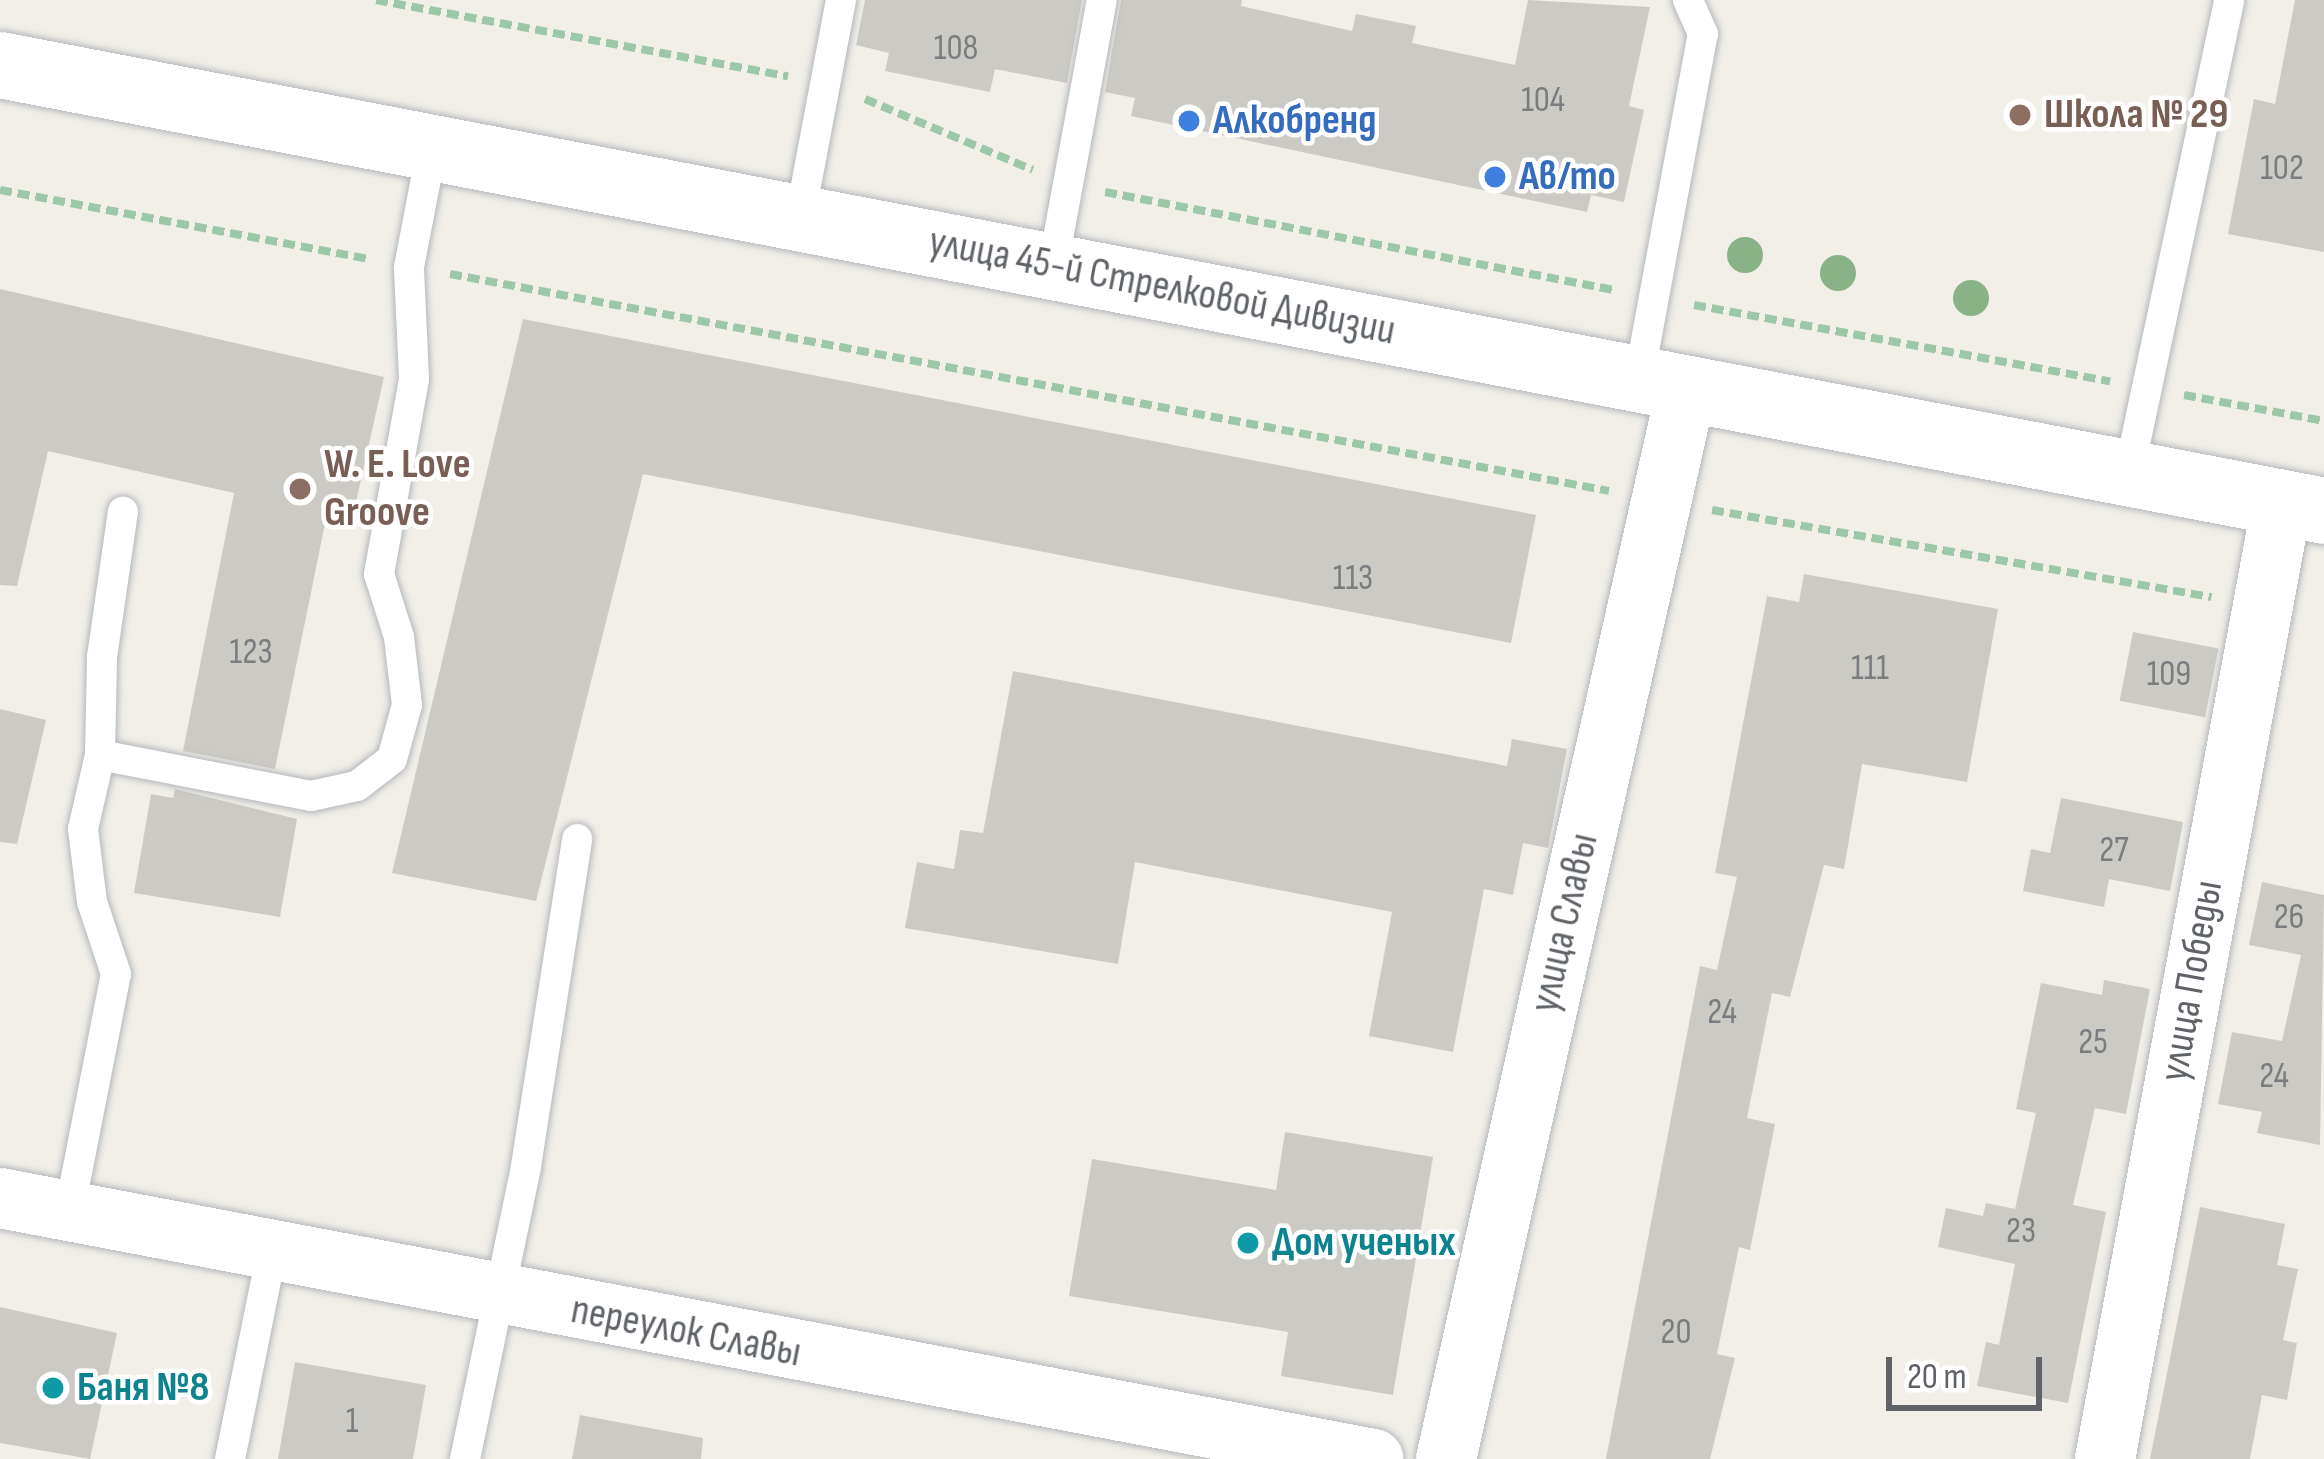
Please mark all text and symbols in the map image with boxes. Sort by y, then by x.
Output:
house number: 108 [934,27,978,71]
house number: 104 [1521,79,1565,123]
place label: Школа № 29 [2044,90,2228,140]
place label: Алкобренд [1213,96,1376,146]
marker: Школа № 29 [2007,102,2033,128]
marker: Алкобренд [1176,108,1202,134]
house number: 102 [2260,147,2304,191]
place label: Ав/то [1519,152,1616,202]
marker: Ав/то [1482,164,1508,190]
street label: улица 45-й Стрелковой Дивизии [925,217,1399,357]
place label: W. E. Love Groove [324,440,471,538]
marker: W. E. Love Groove [287,476,313,502]
house number: 113 [1333,557,1373,601]
house number: 123 [230,631,272,675]
house number: 111 [1851,647,1889,691]
house number: 109 [2147,653,2191,697]
street label: улица Славы [1520,829,1610,1017]
house number: 27 [2099,829,2129,873]
street label: улица Победы [2150,877,2234,1085]
house number: 26 [2274,896,2304,940]
house number: 24 [1707,991,1737,1035]
house number: 25 [2078,1021,2108,1065]
house number: 24 [2259,1055,2289,1099]
house number: 23 [2006,1210,2036,1254]
place label: Дом ученых [1272,1218,1456,1268]
marker: Дом ученых [1235,1230,1261,1256]
street label: переулок Славы [567,1285,805,1379]
house number: 20 [1661,1311,1691,1355]
scale bar [1892,1333,2048,1407]
text: 20 m [1907,1356,1967,1399]
place label: Баня №8 [77,1363,209,1413]
marker: Баня №8 [40,1375,66,1401]
house number: 1 [346,1400,358,1444]

